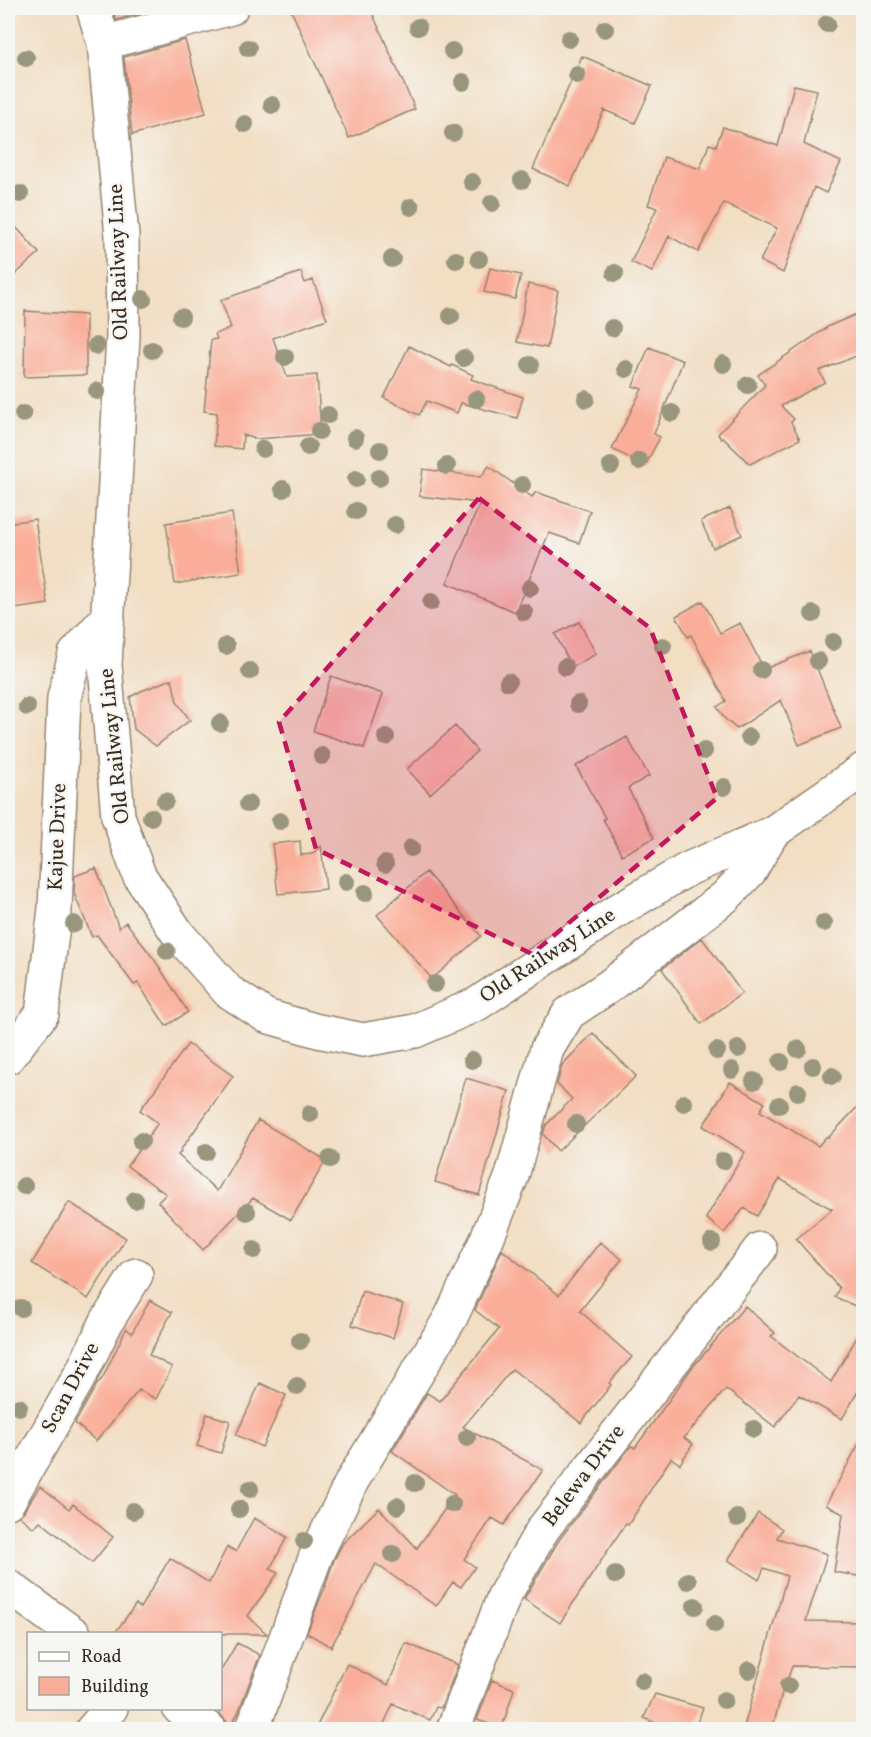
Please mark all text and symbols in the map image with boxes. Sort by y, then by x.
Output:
street label: Old Railway Line [102,183,136,341]
street label: Old Railway Line [92,667,138,825]
street label: Kajue Drive [42,783,74,891]
street label: Old Railway Line [474,901,622,1011]
street label: Scan Drive [35,1337,107,1439]
street label: Belewa Drive [536,1419,632,1533]
legend [27,1632,222,1710]
text: Road [81,1645,122,1670]
text: Building [81,1675,149,1700]

